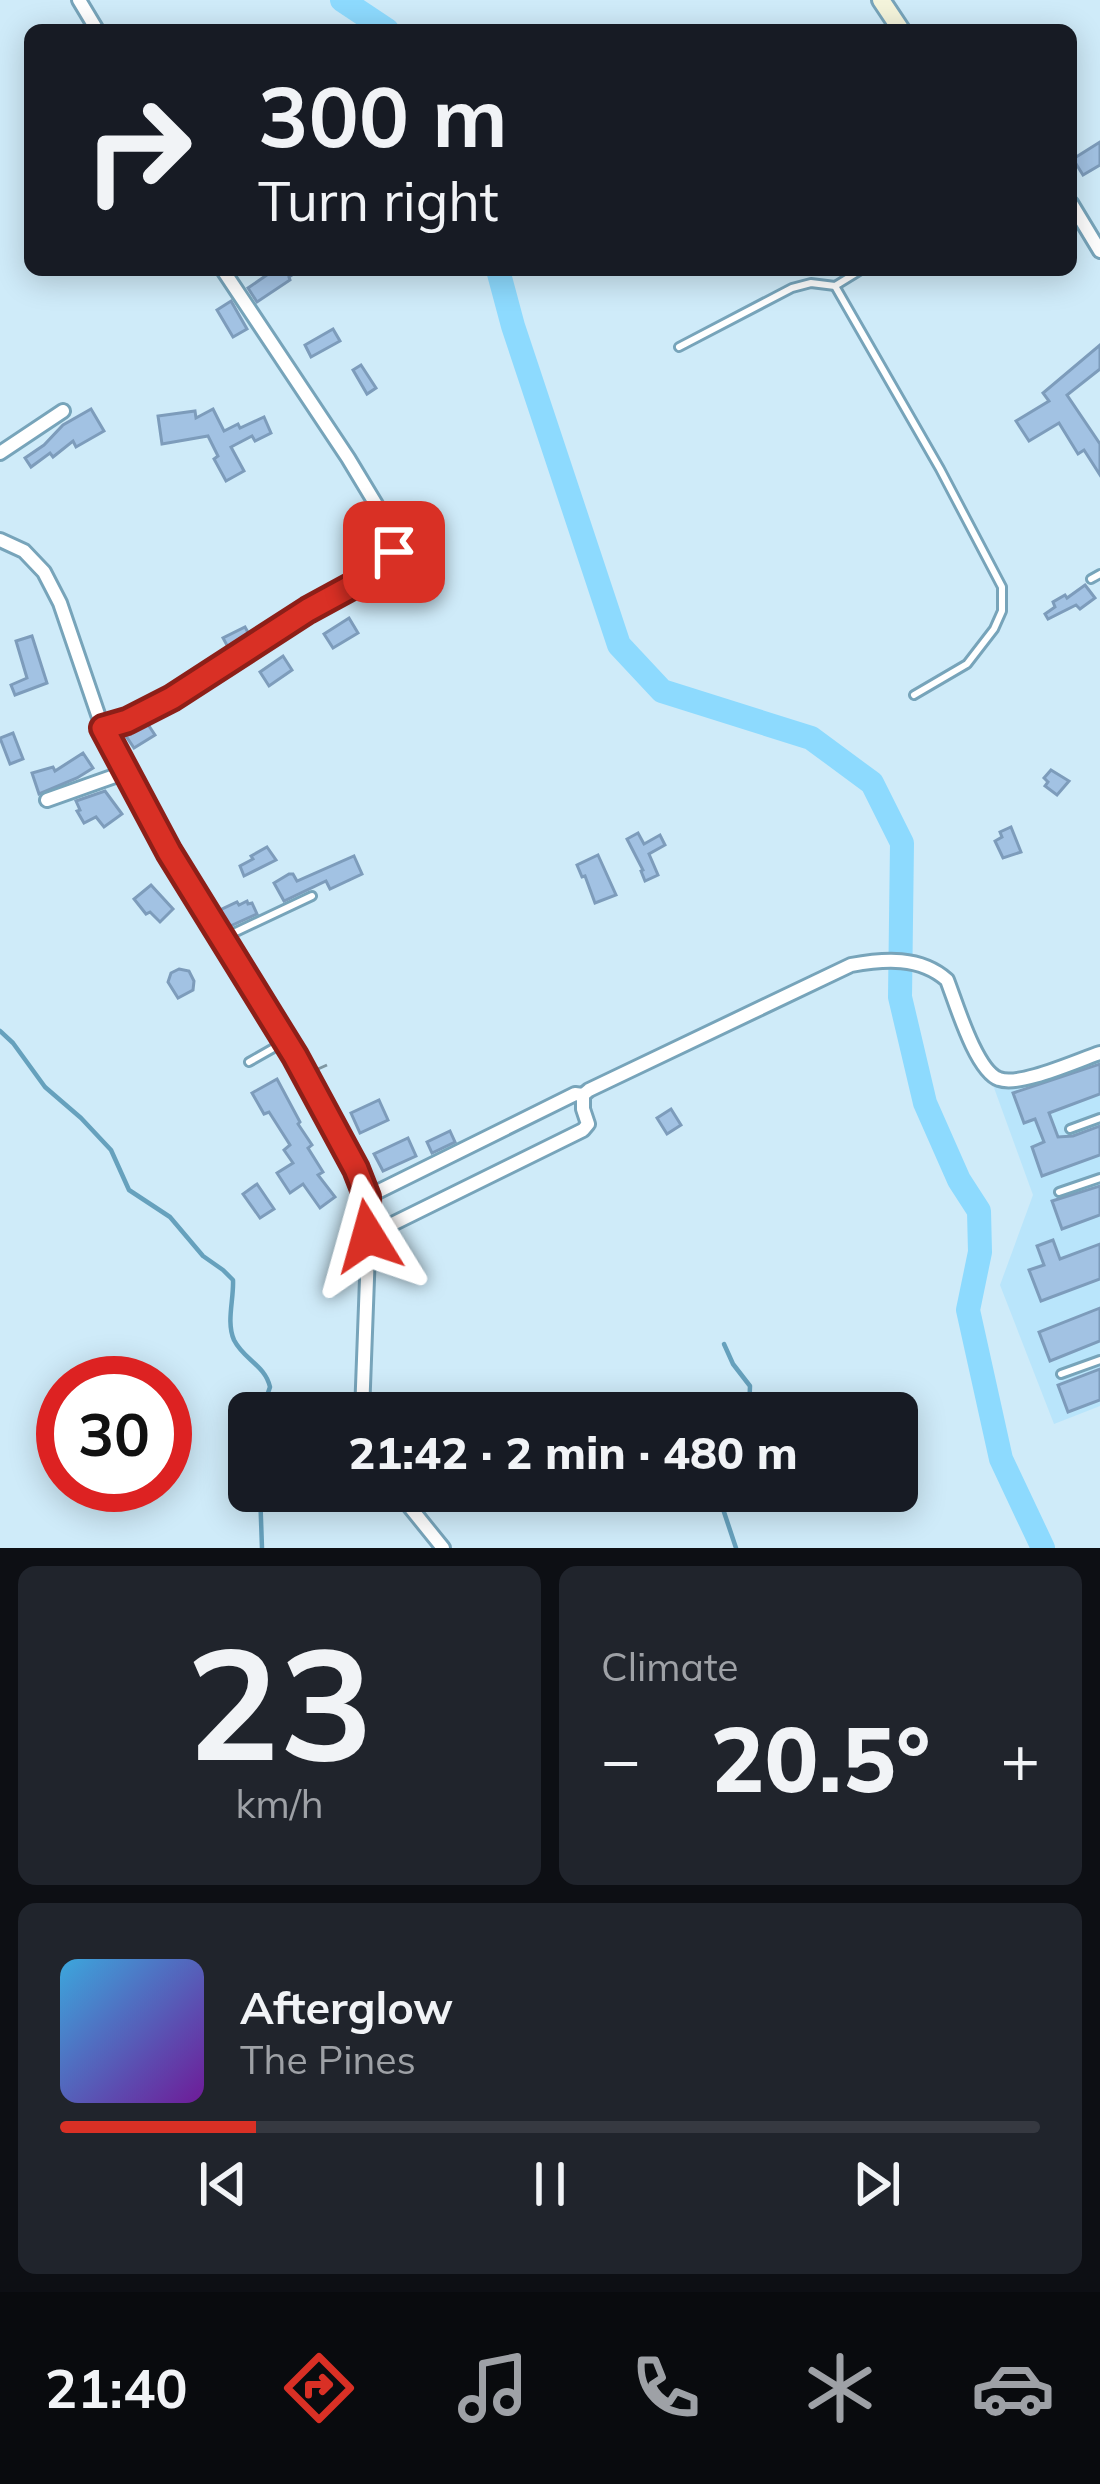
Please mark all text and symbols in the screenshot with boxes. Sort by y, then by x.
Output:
text: 300 m [258,63,508,168]
icon: right [60,72,216,228]
text: Turn right [258,167,499,235]
pin [343,501,445,603]
icon: arrive [361,519,427,585]
position arrow [305,1173,431,1299]
speed limit sign: 30 [36,1356,192,1512]
text: 21:42 · 2 min · 480 m [348,1424,798,1480]
text: 23 [186,1603,373,1799]
text: Climate [601,1642,739,1691]
text: 20.5° [711,1702,930,1815]
text: − [601,1717,641,1800]
text: + [1000,1717,1040,1800]
text: km/h [235,1779,324,1828]
text: Afterglow [240,1979,453,2035]
text: The Pines [240,2035,416,2084]
icon: previous [190,2151,256,2217]
icon: pause [517,2151,583,2217]
icon: next [844,2151,910,2217]
icon: directions [277,2346,361,2430]
icon: music [451,2346,535,2430]
icon: phone [624,2346,708,2430]
icon: climate [798,2346,882,2430]
icon: car [971,2346,1055,2430]
text: 21:40 [45,2354,188,2422]

